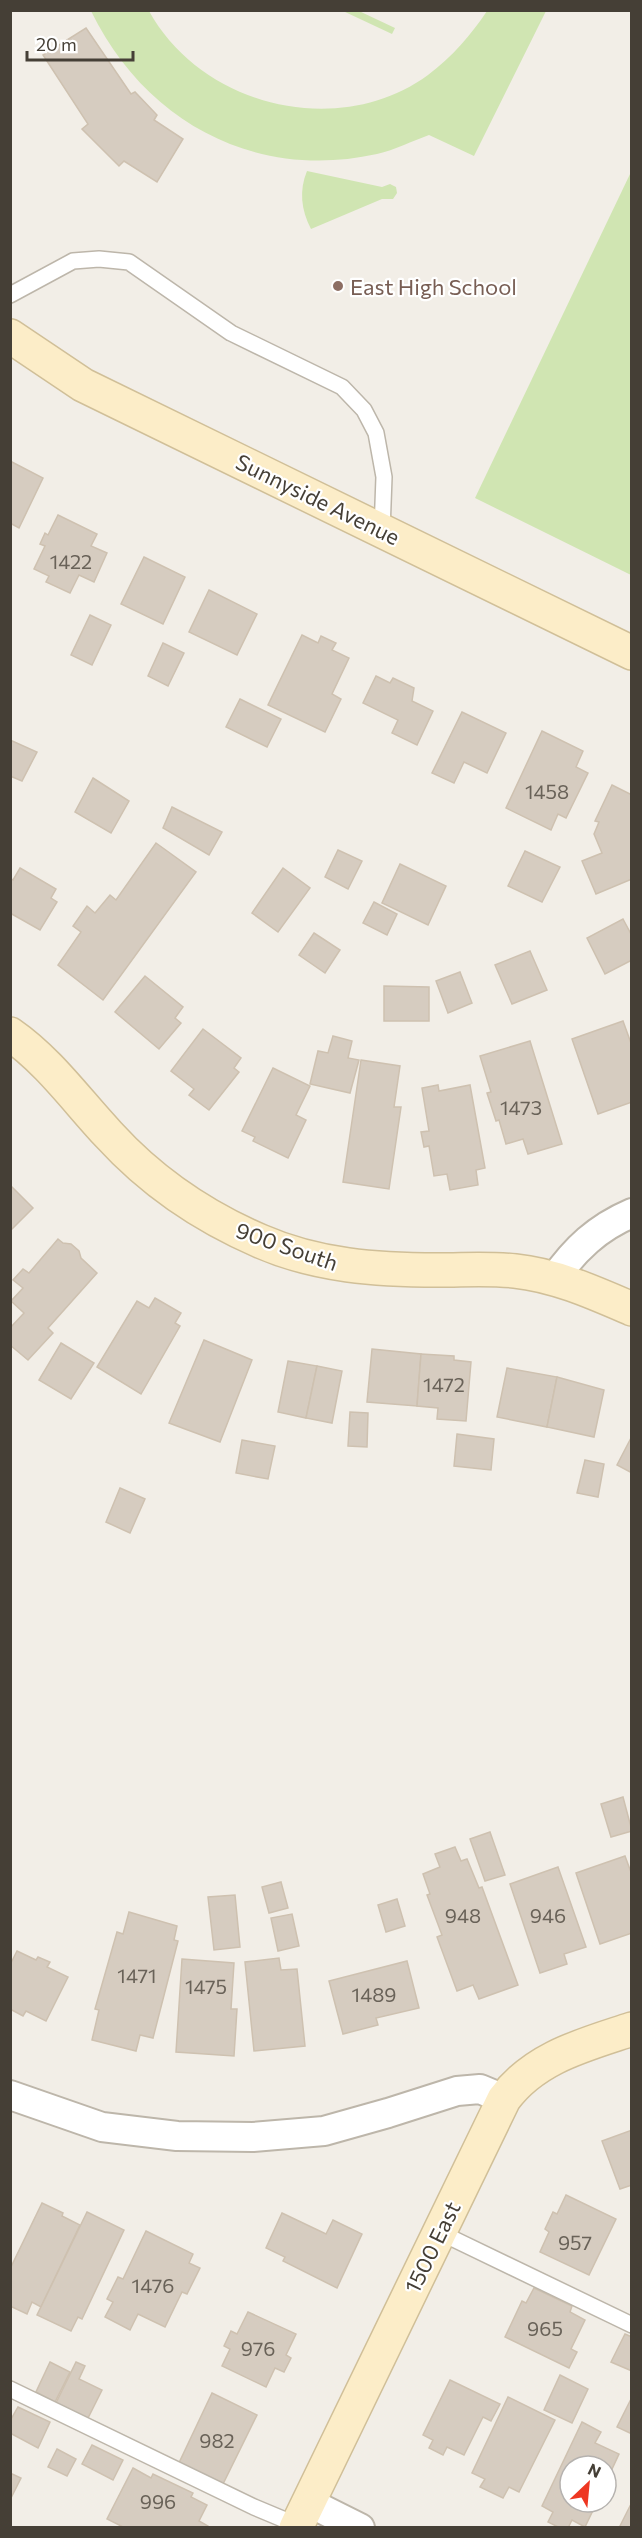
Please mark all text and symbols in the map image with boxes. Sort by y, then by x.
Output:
scale bar [27,24,134,62]
text: 20 m [36,33,77,55]
place label: East High School [350,273,517,300]
marker: East High School [331,279,345,293]
street label: Sunnyside Avenue [232,448,404,550]
house number: 1422 [50,549,92,573]
house number: 1458 [525,779,569,803]
house number: 1473 [500,1095,542,1119]
street label: 900 South [232,1216,342,1276]
house number: 1472 [423,1372,465,1396]
house number: 948 [445,1903,481,1927]
house number: 946 [530,1903,566,1927]
house number: 1471 [117,1963,157,1987]
house number: 1475 [185,1974,227,1998]
house number: 1489 [352,1982,396,2006]
street label: 1500 East [398,2197,466,2297]
house number: 957 [558,2230,592,2254]
house number: 1476 [132,2273,174,2297]
house number: 965 [527,2316,563,2340]
house number: 976 [241,2336,275,2360]
house number: 982 [199,2428,235,2452]
north arrow [558,2454,618,2514]
text: N [585,2459,604,2481]
house number: 996 [140,2489,176,2513]

